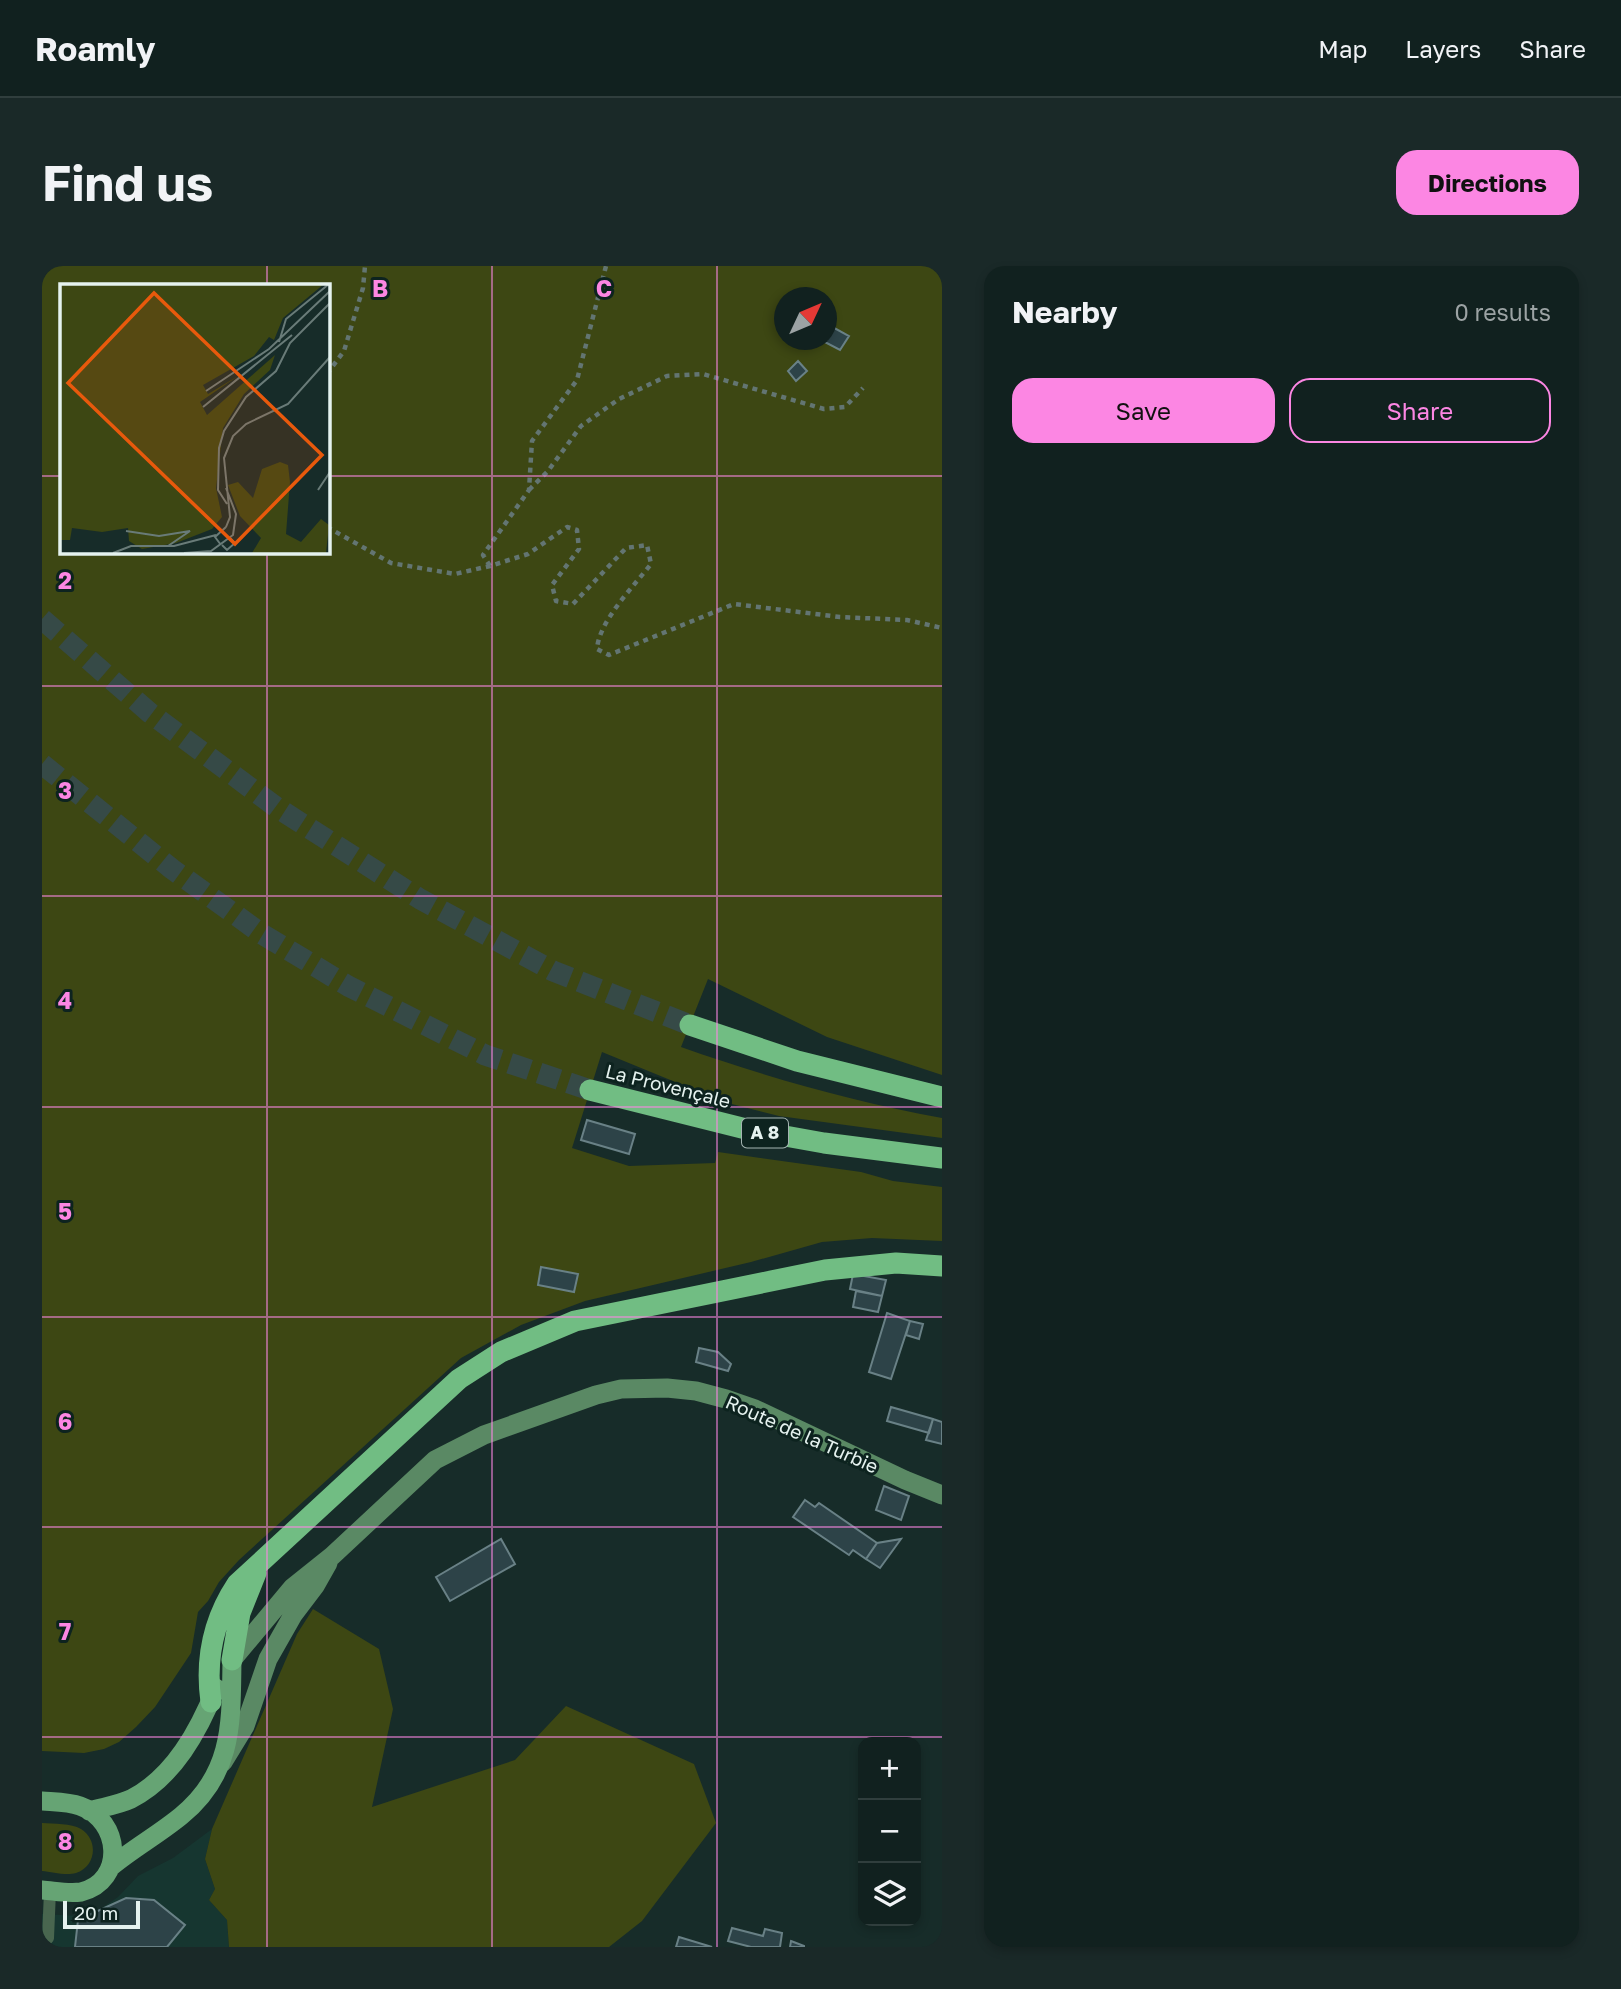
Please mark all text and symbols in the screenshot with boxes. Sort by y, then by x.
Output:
text: Roamly [35,29,155,68]
text: Map [1318,34,1367,63]
text: Layers [1405,34,1481,63]
text: Share [1519,34,1586,63]
button: Directions [1396,150,1579,215]
text: Find us [42,153,213,212]
text: B [372,274,388,302]
text: C [596,274,612,302]
inset map [60,284,329,553]
north arrow [774,287,837,350]
text: Nearby [1012,294,1117,330]
text: 0 results [1455,298,1551,326]
button: Save [1012,378,1275,443]
button: Share [1289,378,1551,443]
text: 2 [58,566,72,594]
text: 3 [58,776,72,804]
text: 4 [58,986,72,1014]
street label: La Provençale [603,1059,733,1112]
road number: A 8 [742,1118,788,1148]
text: 5 [58,1197,72,1225]
street label: Route de la Turbie [722,1390,882,1478]
text: 6 [58,1407,72,1435]
text: 7 [59,1617,71,1645]
map controls [858,1737,921,1926]
button: + [858,1737,921,1800]
button: − [858,1800,921,1863]
text: 8 [58,1827,72,1855]
button: layers [858,1863,921,1926]
scale bar [63,1898,140,1930]
text: 20 m [74,1901,118,1924]

